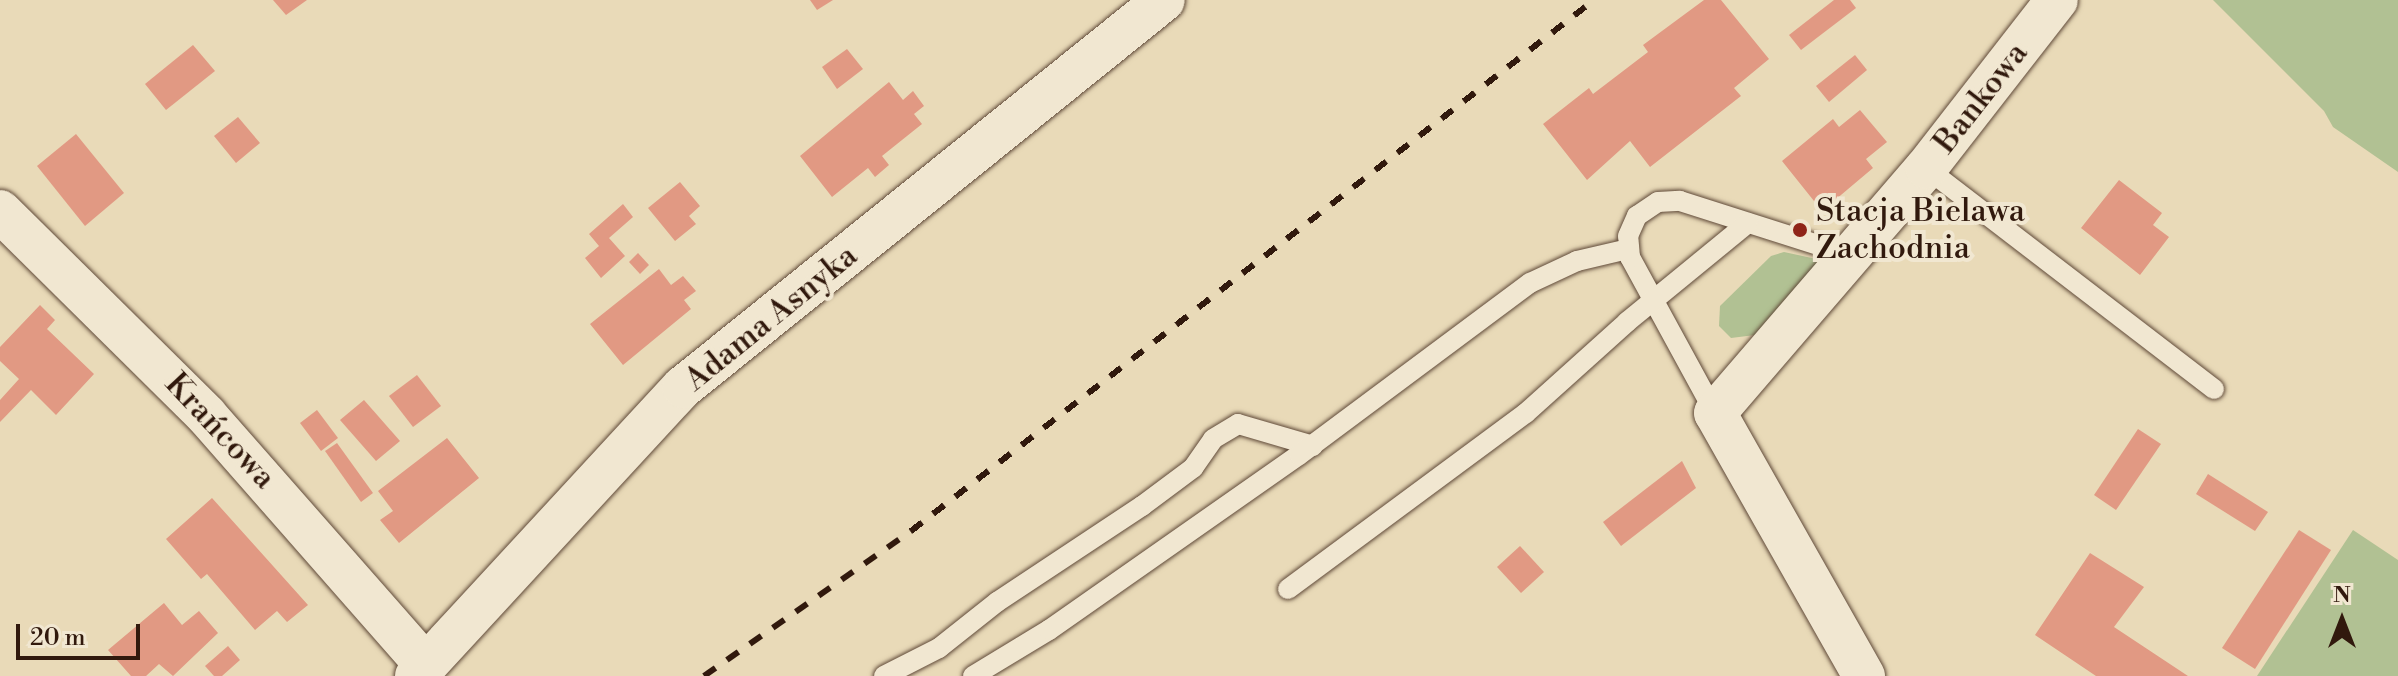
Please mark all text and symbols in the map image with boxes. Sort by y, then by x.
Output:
street label: Bankowa [1926,35,2036,161]
place label: Stacja Bielawa Zachodnia [1816,193,2025,268]
marker: Stacja Bielawa Zachodnia [1791,221,1809,239]
street label: Adama Asnyka [677,237,865,399]
street label: Krańcowa [157,365,283,497]
north arrow [2302,580,2382,660]
text: N [2333,582,2351,609]
scale bar [20,608,144,658]
text: 20 m [30,623,86,653]

